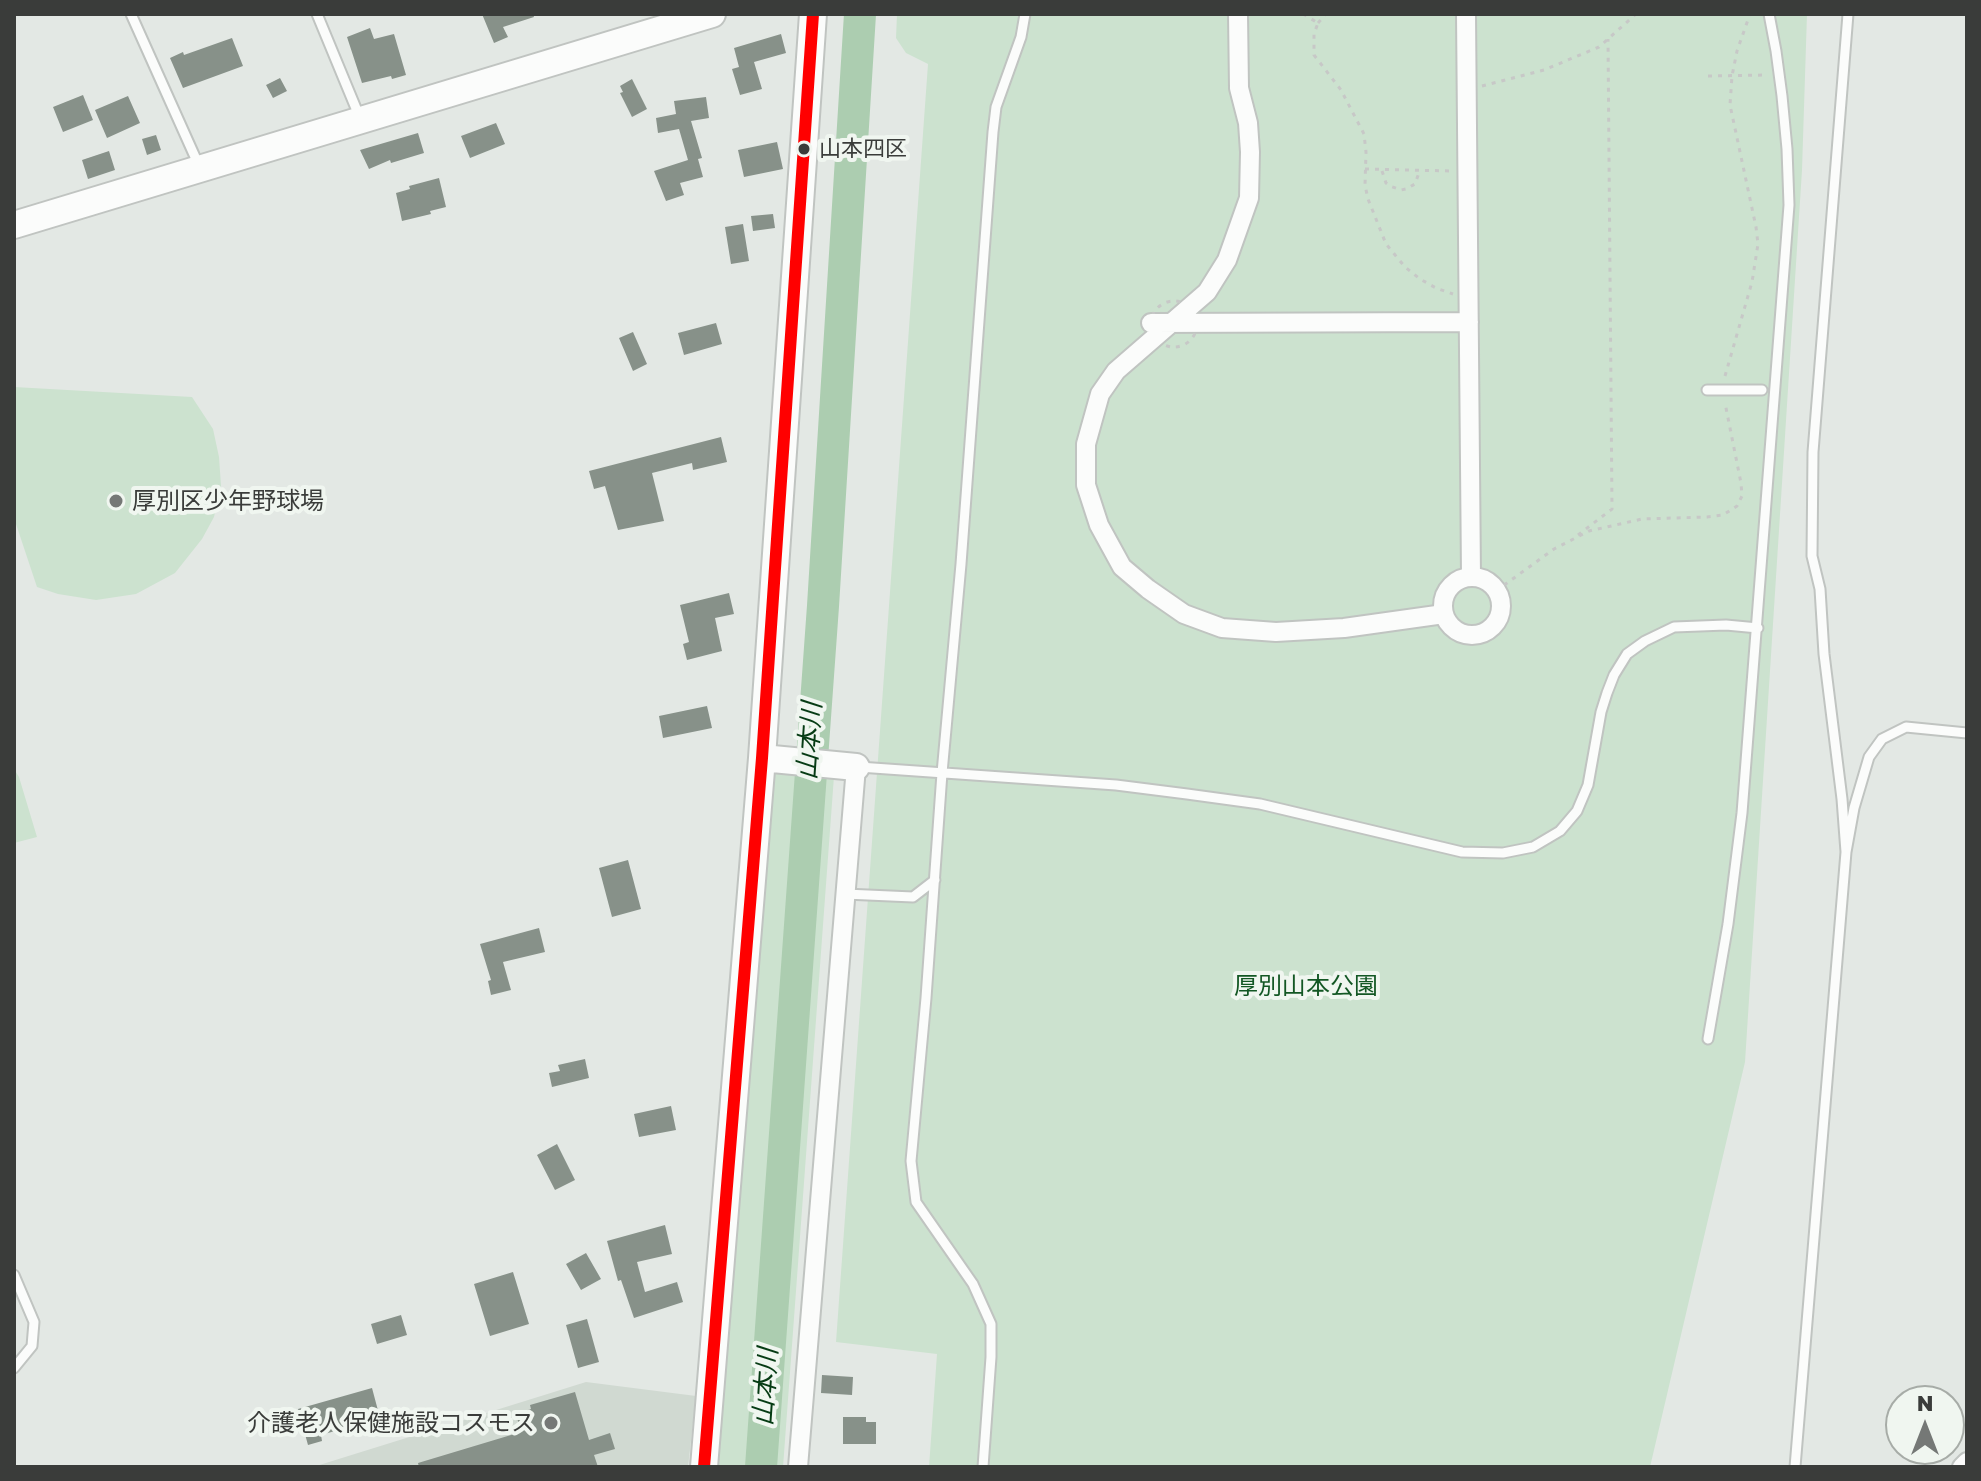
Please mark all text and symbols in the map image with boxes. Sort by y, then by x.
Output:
place label: 山本四区 [819,136,907,162]
marker: 山本四区 [796,141,812,157]
place label: 厚別区少年野球場 [132,487,324,515]
marker: 厚別区少年野球場 [107,492,125,510]
water label: 山本川 [792,701,828,781]
park label: 厚別山本公園 [1234,972,1378,1000]
water label: 山本川 [748,1347,784,1427]
north arrow [1885,1385,1965,1465]
text: N [1917,1389,1933,1416]
place label: 介護老人保健施設コスモス [247,1409,535,1437]
marker: 介護老人保健施設コスモス [542,1414,560,1432]

